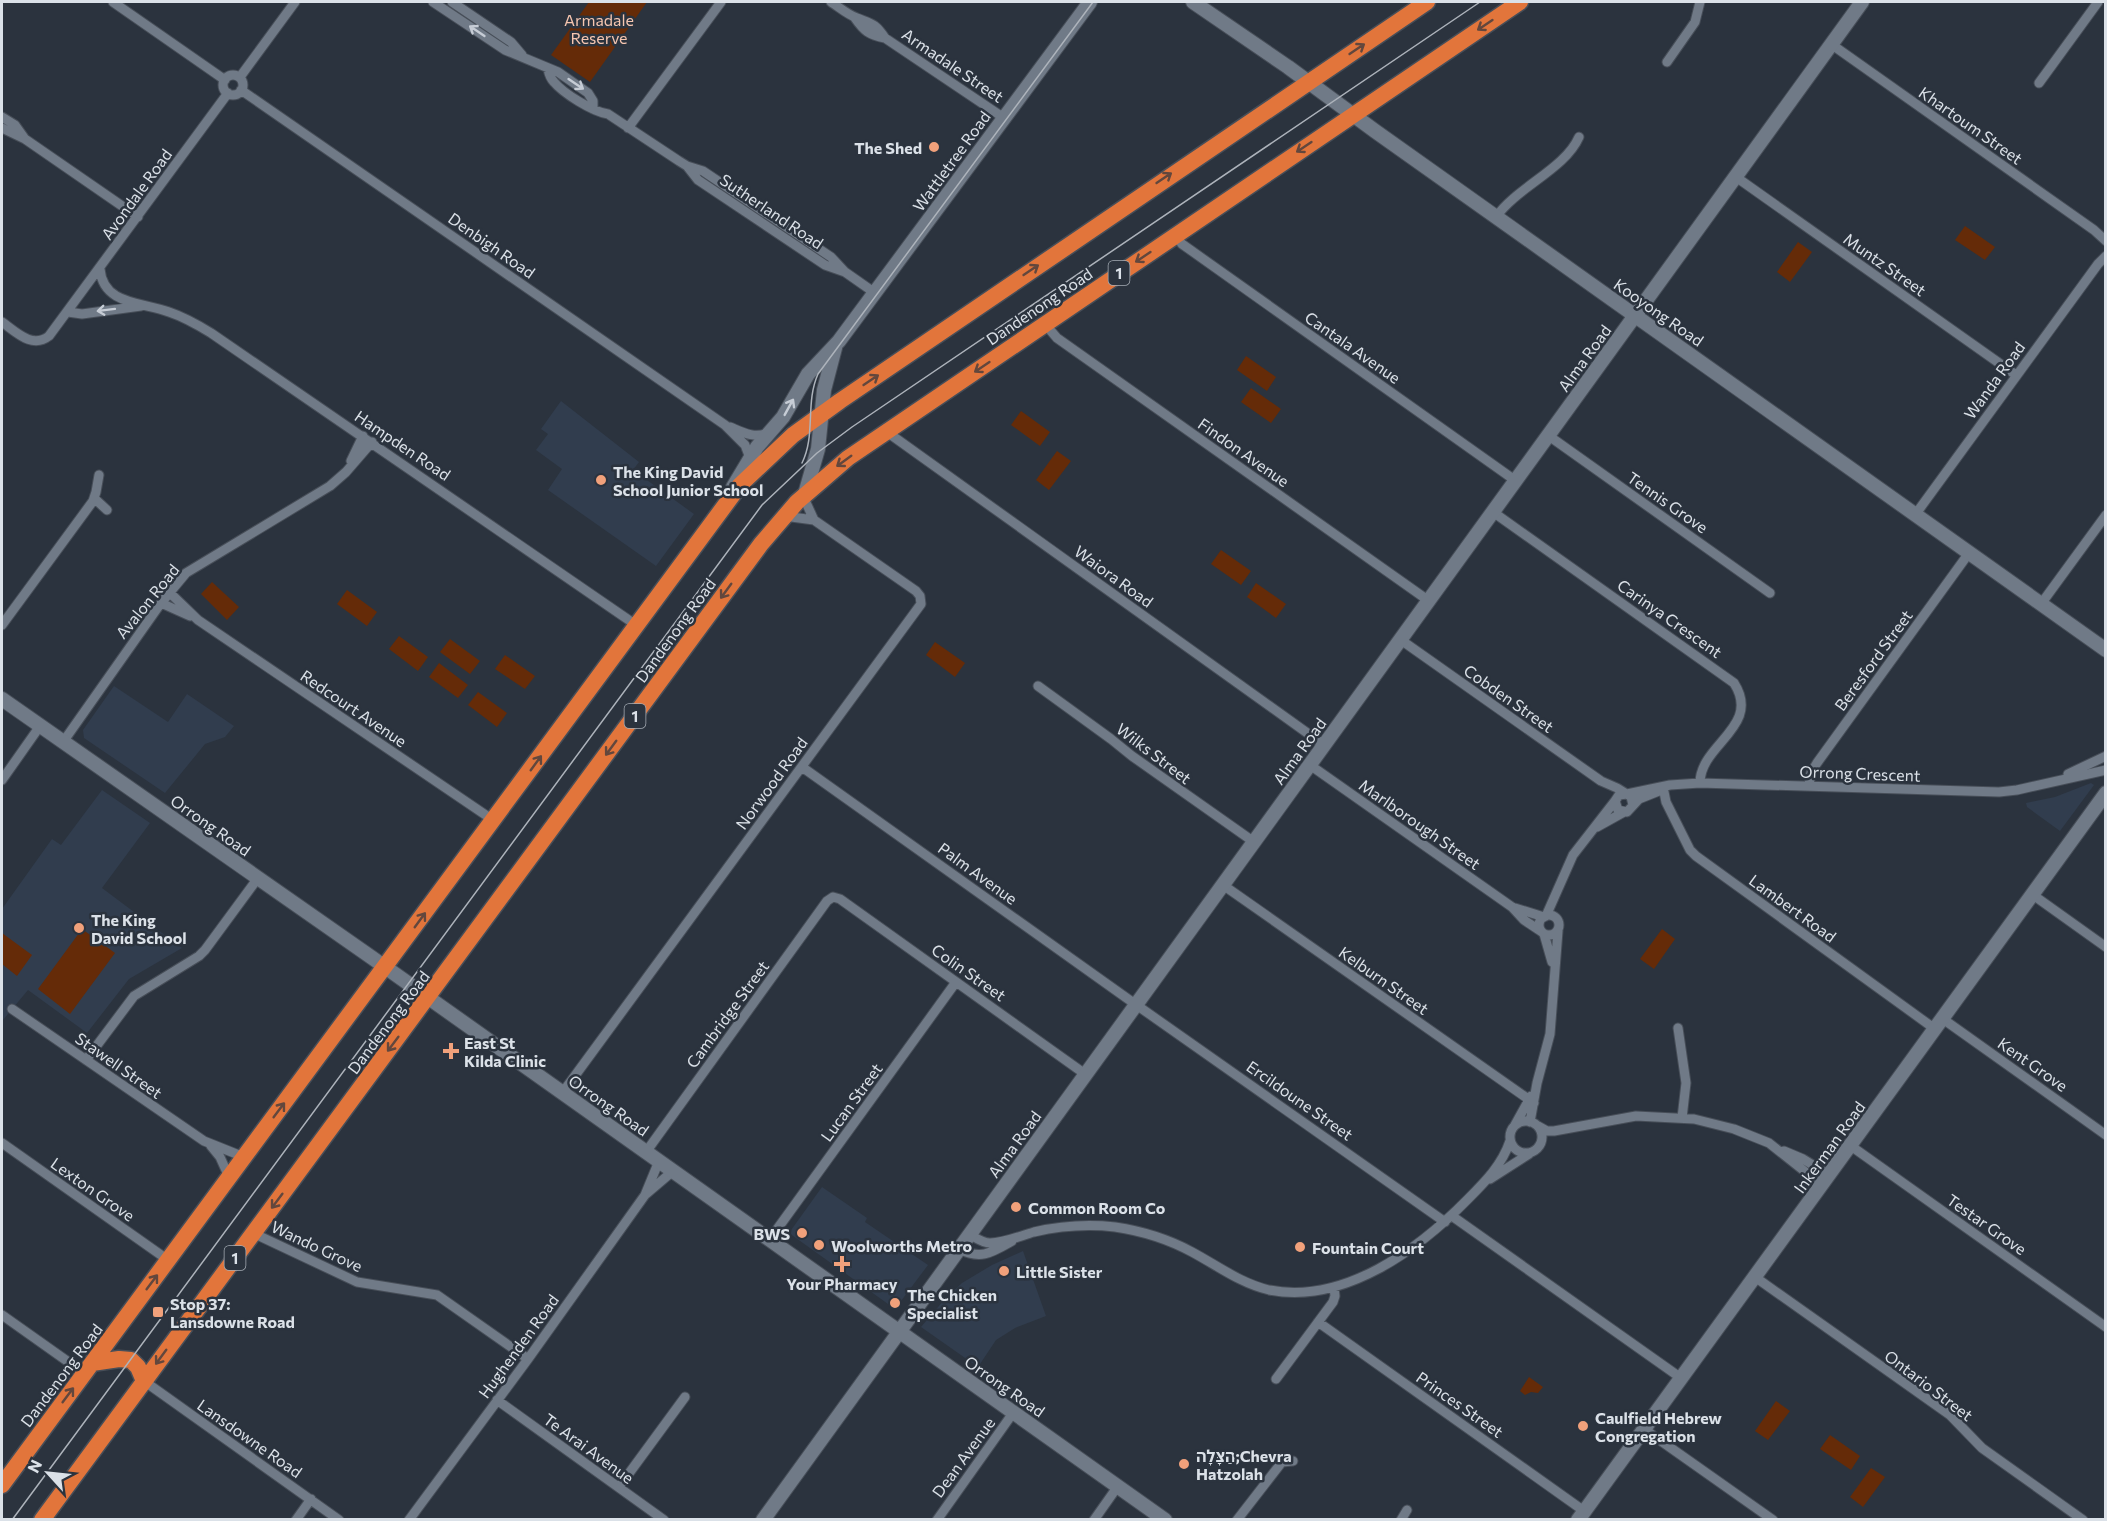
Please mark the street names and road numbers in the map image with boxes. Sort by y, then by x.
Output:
street label: Armadale Street [899,24,1008,106]
street label: Khartoum Street [1916,82,2027,168]
street label: Wattletree Road [908,107,994,215]
street label: Avondale Road [97,145,175,243]
street label: Sutherland Road [717,170,827,252]
street label: Denbigh Road [445,208,539,282]
street label: Muntz Street [1840,229,1930,300]
road number: 1 [1108,261,1130,285]
street label: Dandenong Road [982,263,1096,349]
street label: Kooyong Road [1611,274,1707,350]
street label: Cantala Avenue [1302,307,1404,387]
street label: Alma Road [1553,321,1615,395]
street label: Wanda Road [1960,338,2028,422]
street label: Hampden Road [352,406,454,484]
street label: Findon Avenue [1195,414,1293,490]
street label: Tennis Grove [1624,467,1712,537]
street label: Waiora Road [1071,541,1157,611]
street label: Avalon Road [111,560,183,642]
street label: Dandenong Road [631,574,719,686]
street label: Carinya Crescent [1614,575,1726,661]
street label: Beresford Street [1830,606,1916,714]
street label: Cobden Street [1460,660,1558,736]
street label: Redcourt Avenue [297,666,411,750]
road number: 1 [624,704,646,728]
street label: Alma Road [1268,714,1330,788]
street label: Wilks Street [1113,719,1195,788]
street label: Norwood Road [731,733,811,833]
street label: Orrong Crescent [1799,761,1921,785]
street label: Marlborough Street [1356,775,1485,873]
street label: Orrong Road [167,790,255,860]
street label: Palm Avenue [935,838,1021,908]
street label: Lambert Road [1746,870,1840,946]
street label: Colin Street [928,940,1010,1005]
street label: Kelburn Street [1336,942,1433,1018]
street label: Cambridge Street [682,956,772,1071]
street label: Dandenong Road [343,967,433,1077]
street label: Stawell Street [72,1028,166,1102]
street label: Kent Grove [1994,1033,2072,1095]
street label: Ercildoune Street [1243,1056,1357,1144]
street label: Lucan Street [816,1059,886,1145]
street label: Orrong Road [565,1070,653,1140]
street label: Inkerman Road [1789,1097,1869,1197]
street label: Alma Road [983,1107,1045,1181]
street label: Lexton Grove [47,1153,139,1225]
street label: Testar Grove [1944,1190,2030,1258]
street label: Wando Grove [268,1217,366,1275]
road number: 1 [224,1246,246,1270]
street label: Hughenden Road [474,1290,562,1402]
street label: Dandenong Road [16,1320,106,1430]
street label: Ontario Street [1881,1346,1977,1425]
street label: Orrong Road [961,1351,1049,1421]
street label: Princes Street [1413,1367,1507,1441]
street label: Lansdowne Road [194,1395,306,1481]
street label: Te Arai Avenue [540,1409,638,1487]
street label: Dean Avenue [928,1413,998,1501]

